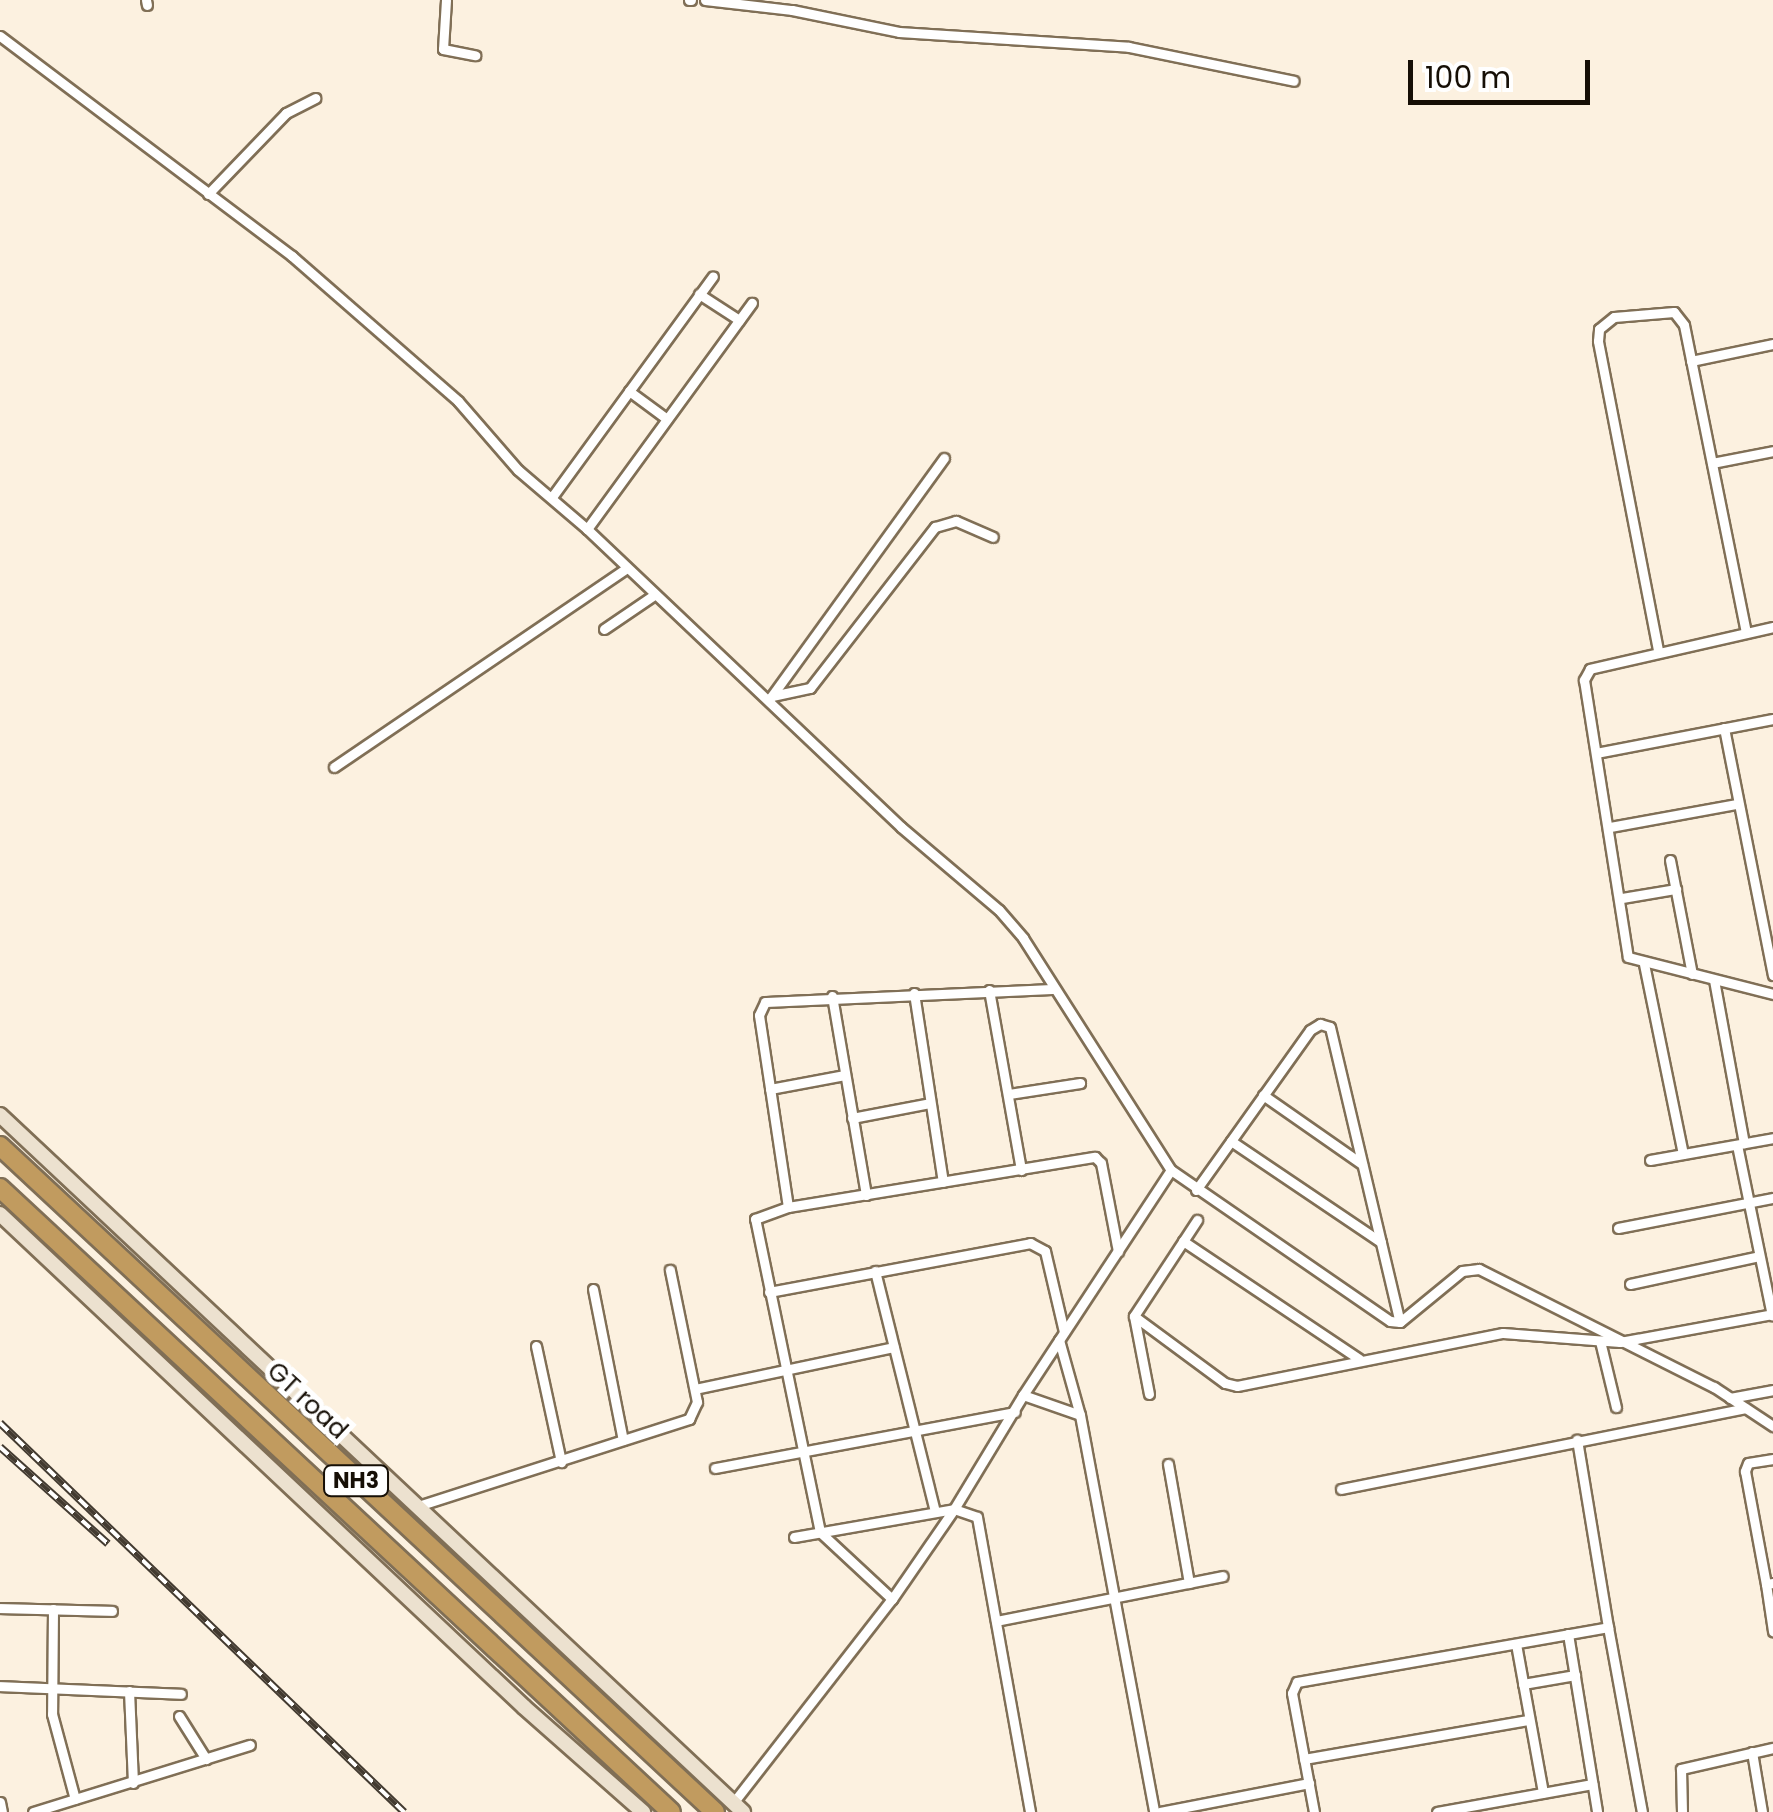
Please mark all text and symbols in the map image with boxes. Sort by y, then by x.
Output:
scale bar [1413,40,1596,102]
text: 100 m [1425,56,1511,99]
street label: GT road [261,1356,353,1446]
road number: NH3 [321,1464,391,1498]

